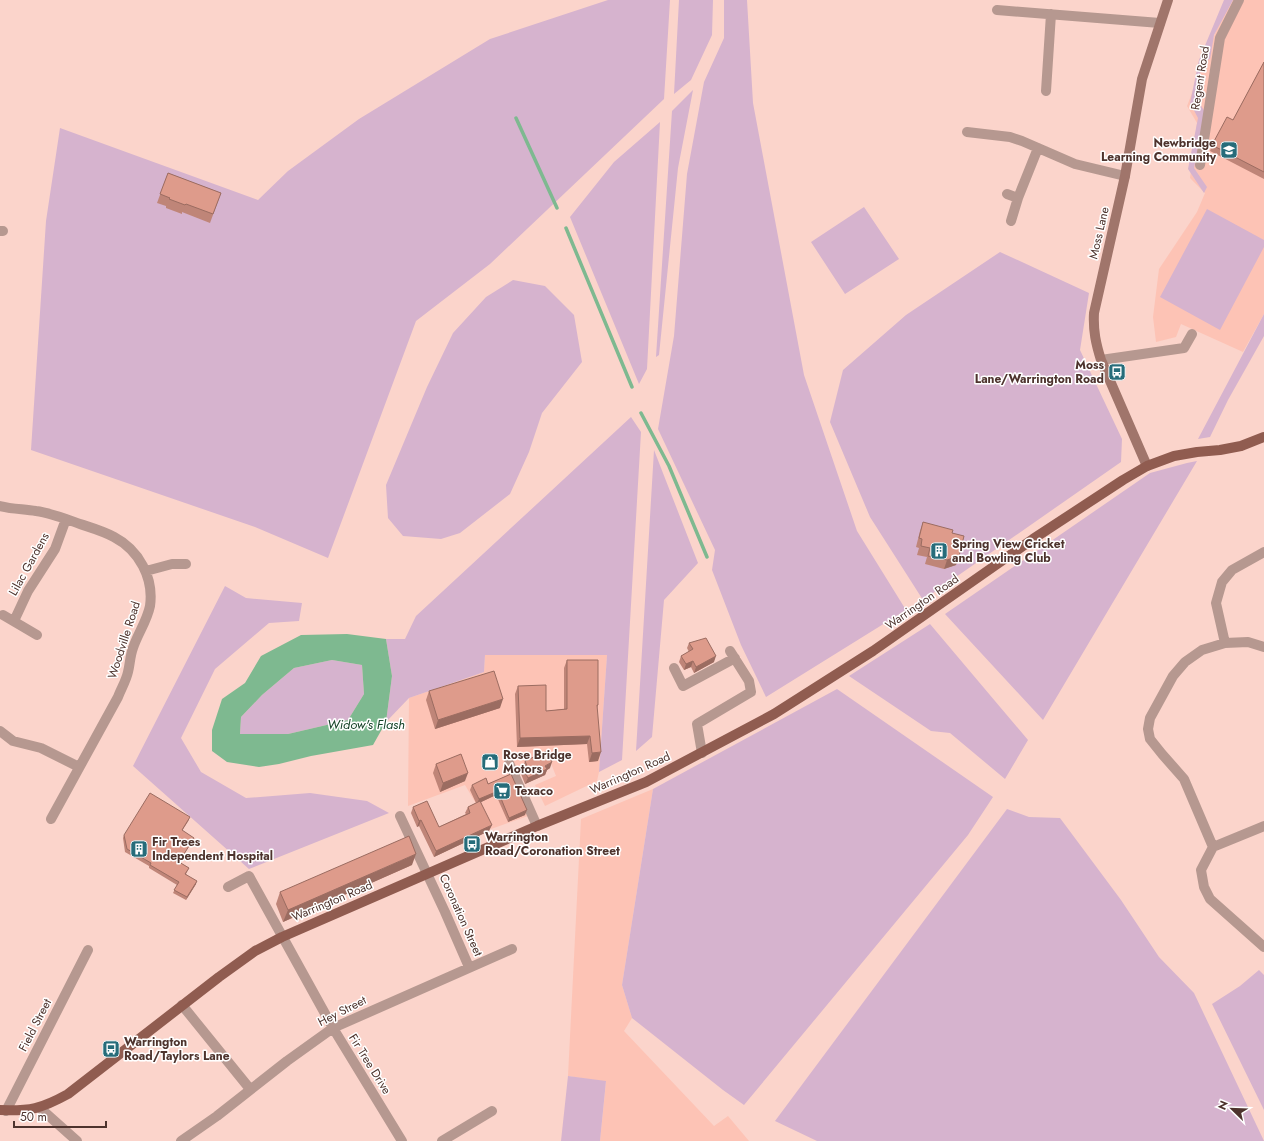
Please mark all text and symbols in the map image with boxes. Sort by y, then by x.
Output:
street label: Regent Road [1186,45,1214,111]
place label: Newbridge Learning Community [1101,134,1217,166]
school or university icon: Newbridge Learning Community [1219,140,1239,160]
street label: Moss Lane [1084,205,1114,261]
place label: Moss Lane/Warrington Road [975,356,1105,388]
bus stop icon: Moss Lane/Warrington Road [1107,362,1127,382]
street label: Lilac Gardens [4,529,54,599]
place label: Spring View Cricket and Bowling Club [952,535,1065,567]
building icon: Spring View Cricket and Bowling Club [929,541,949,561]
street label: Warrington Road [882,570,962,634]
street label: Woodville Road [103,599,145,681]
water label: Widow's Flash [327,715,405,734]
place label: Rose Bridge Motors [503,746,572,778]
street label: Warrington Road [587,747,673,799]
shop icon: Rose Bridge Motors [480,752,500,772]
supermarket icon: Texaco [492,781,512,801]
place label: Texaco [515,782,553,800]
place label: Warrington Road/Coronation Street [485,828,620,860]
place label: Fir Trees Independent Hospital [152,833,273,865]
bus stop icon: Warrington Road/Coronation Street [462,834,482,854]
building icon: Fir Trees Independent Hospital [129,839,149,859]
street label: Coronation Street [435,871,487,959]
street label: Warrington Road [289,876,375,926]
street label: Hey Street [315,991,369,1031]
street label: Field Street [14,995,56,1055]
street label: Fir Tree Drive [344,1030,396,1098]
place label: Warrington Road/Taylors Lane [124,1033,230,1065]
bus stop icon: Warrington Road/Taylors Lane [101,1039,121,1059]
north arrow [1212,1089,1252,1129]
text: N [1214,1098,1232,1112]
scale bar [14,1103,106,1129]
text: 50 m [20,1108,47,1126]

